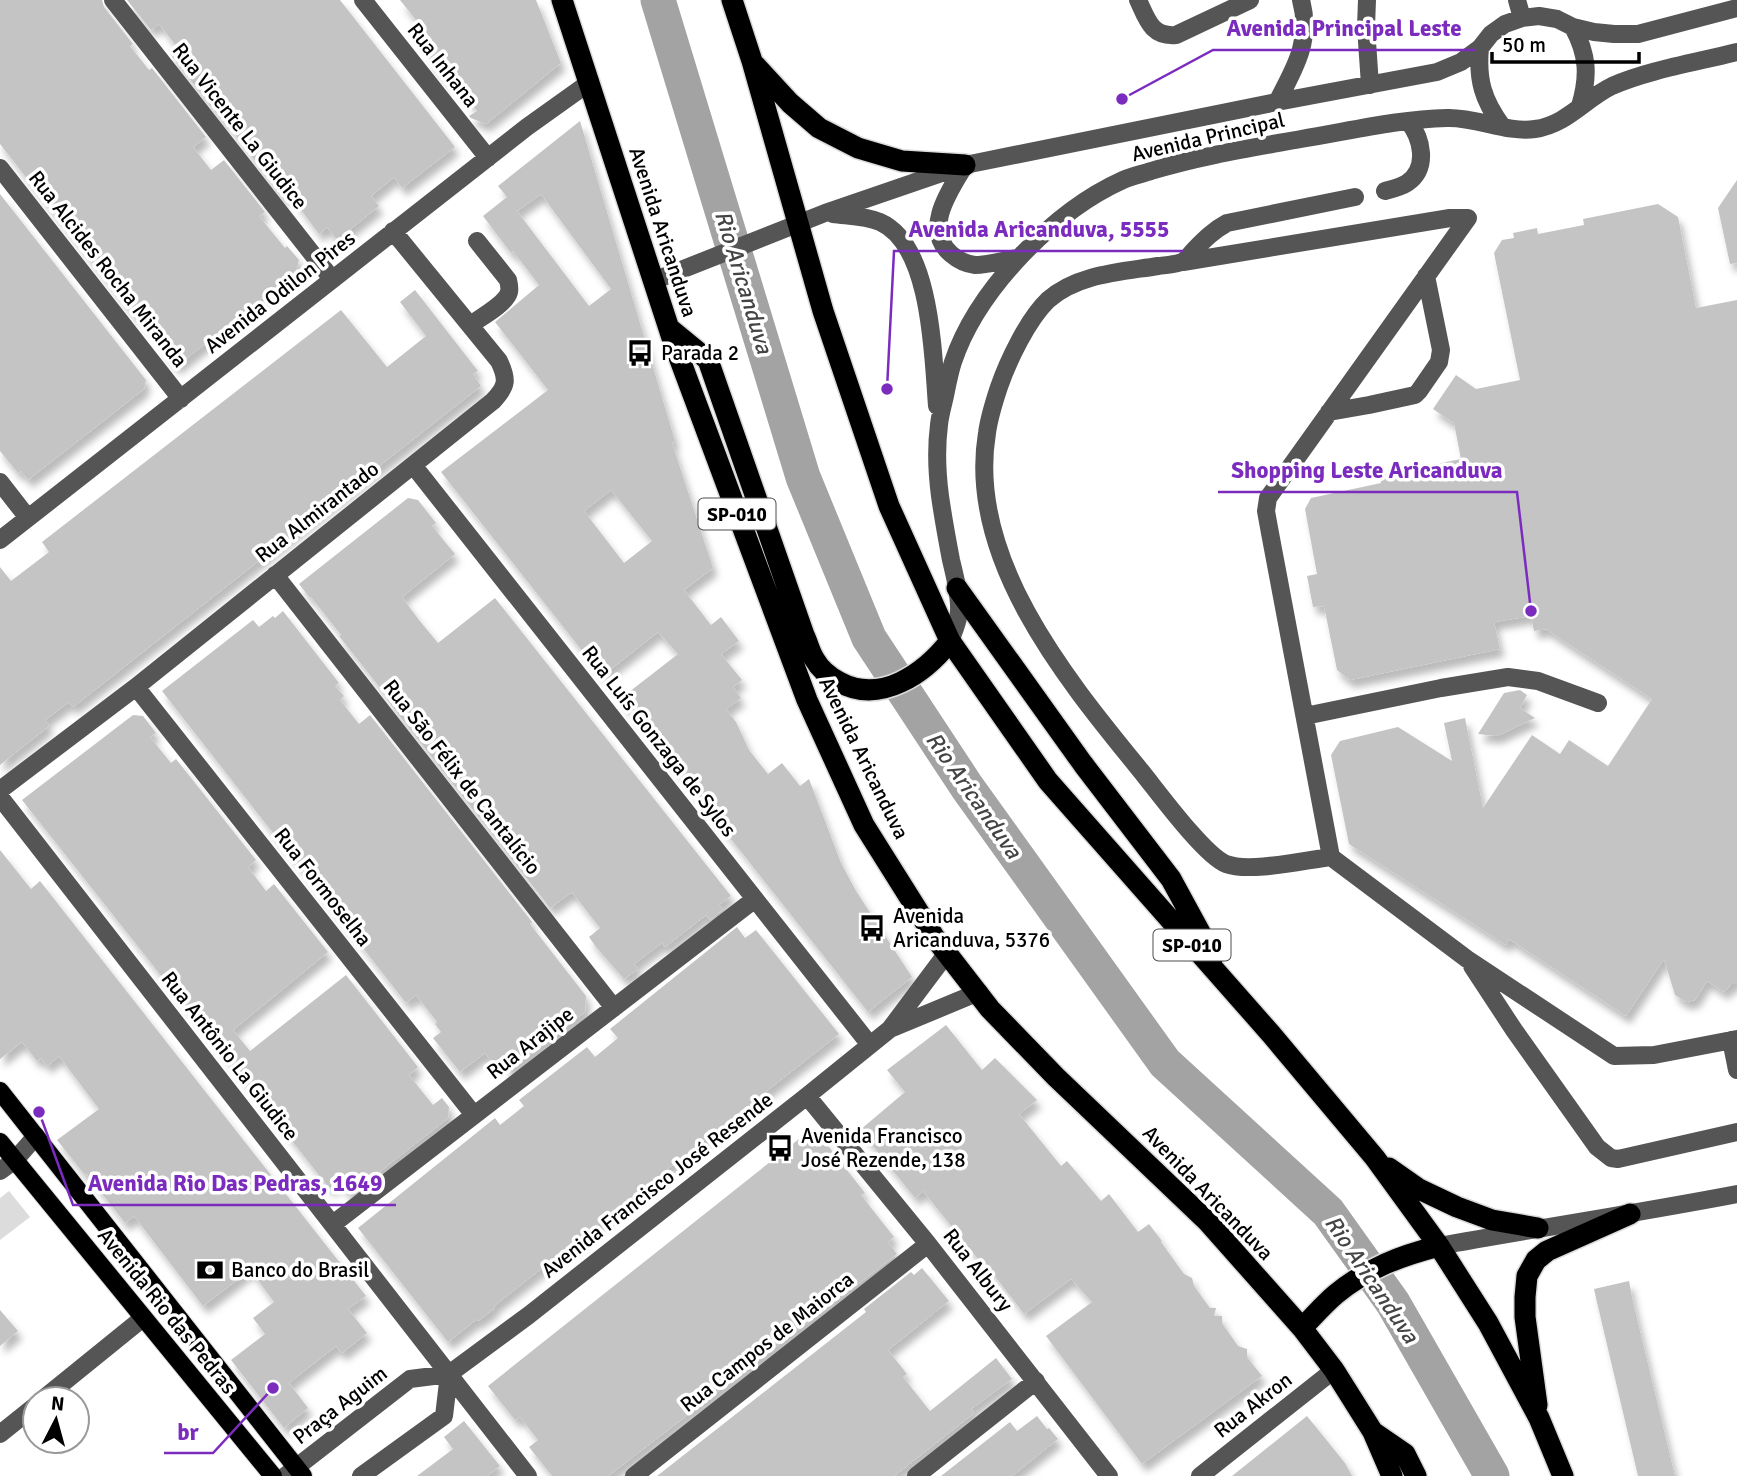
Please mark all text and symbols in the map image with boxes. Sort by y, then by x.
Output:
callout: Avenida Principal Leste [1213,6,1476,50]
text: Avenida Principal Leste [1226,14,1462,43]
street label: Rua Inhana [402,17,484,113]
scale bar [1492,21,1639,65]
text: 50 m [1502,32,1546,58]
street label: Rua Vicente La Giudice [167,37,313,215]
street label: Avenida Principal [1129,107,1287,167]
street label: Avenida Aricanduva [623,144,703,320]
street label: Rua Alcides Rocha Miranda [23,165,193,373]
water label: Rio Aricanduva [708,207,779,358]
callout: Avenida Aricanduva, 5555 [894,207,1183,251]
text: Avenida Aricanduva, 5555 [909,215,1169,244]
street label: Avenida Odilon Pires [200,225,360,359]
bus stop icon: Parada 2 [625,338,655,368]
place label: Parada 2 [661,340,739,366]
callout: Shopping Leste Aricanduva [1218,448,1517,492]
street label: Rua Almirantado [250,456,384,568]
text: Shopping Leste Aricanduva [1231,456,1503,485]
road number: SP-010 [698,499,776,530]
street label: Rua Luís Gonzaga de Sylos [576,640,742,842]
street label: Avenida Aricanduva [813,673,915,843]
street label: Rua São Félix de Cantalício [378,674,546,880]
water label: Rio Aricanduva [919,726,1029,865]
street label: Rua Formoselha [269,822,377,952]
place label: Avenida Aricanduva, 5376 [893,903,1050,953]
bus stop icon: Avenida Aricanduva, 5376 [857,913,887,943]
road number: SP-010 [1154,930,1230,960]
street label: Rua Antônio La Giudice [156,966,304,1146]
street label: Rua Arajipe [481,1001,579,1085]
street label: Avenida Francisco José Resende [536,1087,778,1283]
street label: Avenida Aricanduva [1137,1120,1279,1266]
place label: Avenida Francisco José Rezende, 138 [801,1123,965,1173]
bus stop icon: Avenida Francisco José Rezende, 138 [765,1133,795,1163]
callout: Avenida Rio Das Pedras, 1649 [73,1161,396,1205]
text: Avenida Rio Das Pedras, 1649 [88,1169,382,1198]
water label: Rio Aricanduva [1318,1210,1426,1350]
street label: Avenida Rio das Pedras [92,1223,242,1399]
street label: Rua Albury [937,1223,1019,1317]
bank icon: Banco do Brasil [195,1255,225,1285]
place label: Banco do Brasil [231,1257,370,1283]
street label: Rua Campos de Maiorca [675,1266,859,1418]
street label: Praça Aguim [288,1360,392,1450]
street label: Rua Akron [1209,1366,1297,1444]
north arrow [21,1385,91,1455]
text: N [50,1391,65,1417]
callout: br [164,1409,213,1453]
text: br [177,1418,200,1447]

